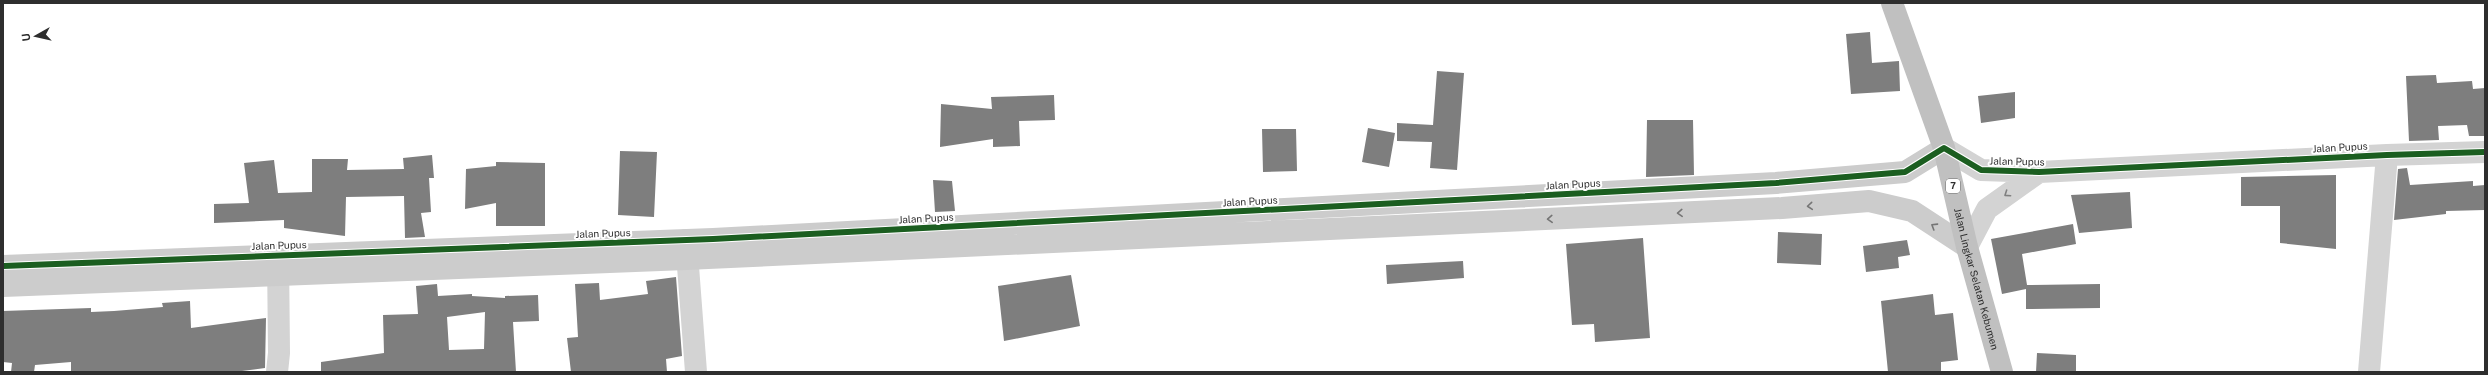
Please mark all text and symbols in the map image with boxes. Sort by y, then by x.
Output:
north arrow [16,16,56,56]
text: U [20,33,33,42]
street label: Jalan Pupus [2312,140,2368,154]
street label: Jalan Pupus [1989,155,2045,167]
street label: Jalan Pupus [1545,177,1601,191]
road number: 7 [1946,179,1960,193]
one-way arrow [2004,189,2011,197]
street label: Jalan Pupus [1222,194,1278,208]
one-way arrow [1807,201,1813,210]
street label: Jalan Lingkar Selatan Kebumen [1952,207,2002,351]
one-way arrow [1677,209,1683,217]
street label: Jalan Pupus [898,211,954,225]
one-way arrow [1547,215,1553,223]
one-way arrow [1931,223,1938,230]
street label: Jalan Pupus [575,226,631,240]
street label: Jalan Pupus [251,238,307,252]

